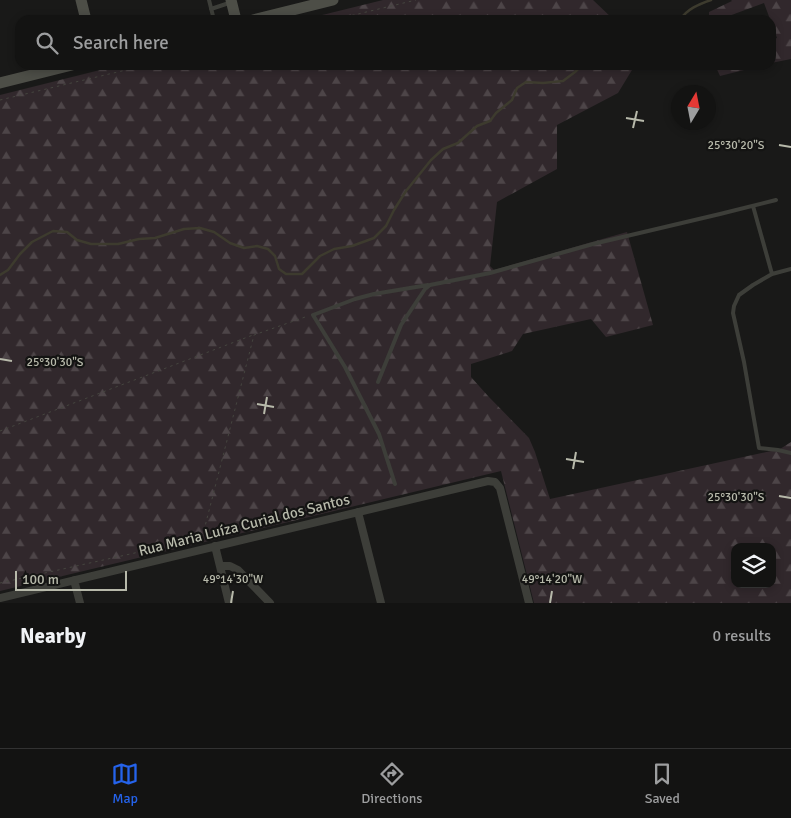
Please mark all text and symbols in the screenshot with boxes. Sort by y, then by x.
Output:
search box [15,15,776,70]
icon: search [33,29,61,57]
text: Search here [73,31,169,55]
north arrow [671,85,716,130]
text: 25°30'20"S [707,138,765,153]
text: 25°30'30"S [26,355,84,370]
street label: Rua Maria Luíza Curial dos Santos [137,490,352,560]
text: 25°30'30"S [707,490,765,505]
map controls [731,543,776,588]
button: layers [731,543,776,588]
scale bar [15,568,128,591]
text: 100 m [22,571,59,588]
text: 49°14'30"W [203,572,263,587]
text: 49°14'20"W [522,572,582,587]
text: Nearby [20,623,86,649]
text: 0 results [712,626,771,646]
tab: Map [111,760,139,807]
tab: Directions [361,760,422,807]
tab: Saved [645,760,680,807]

